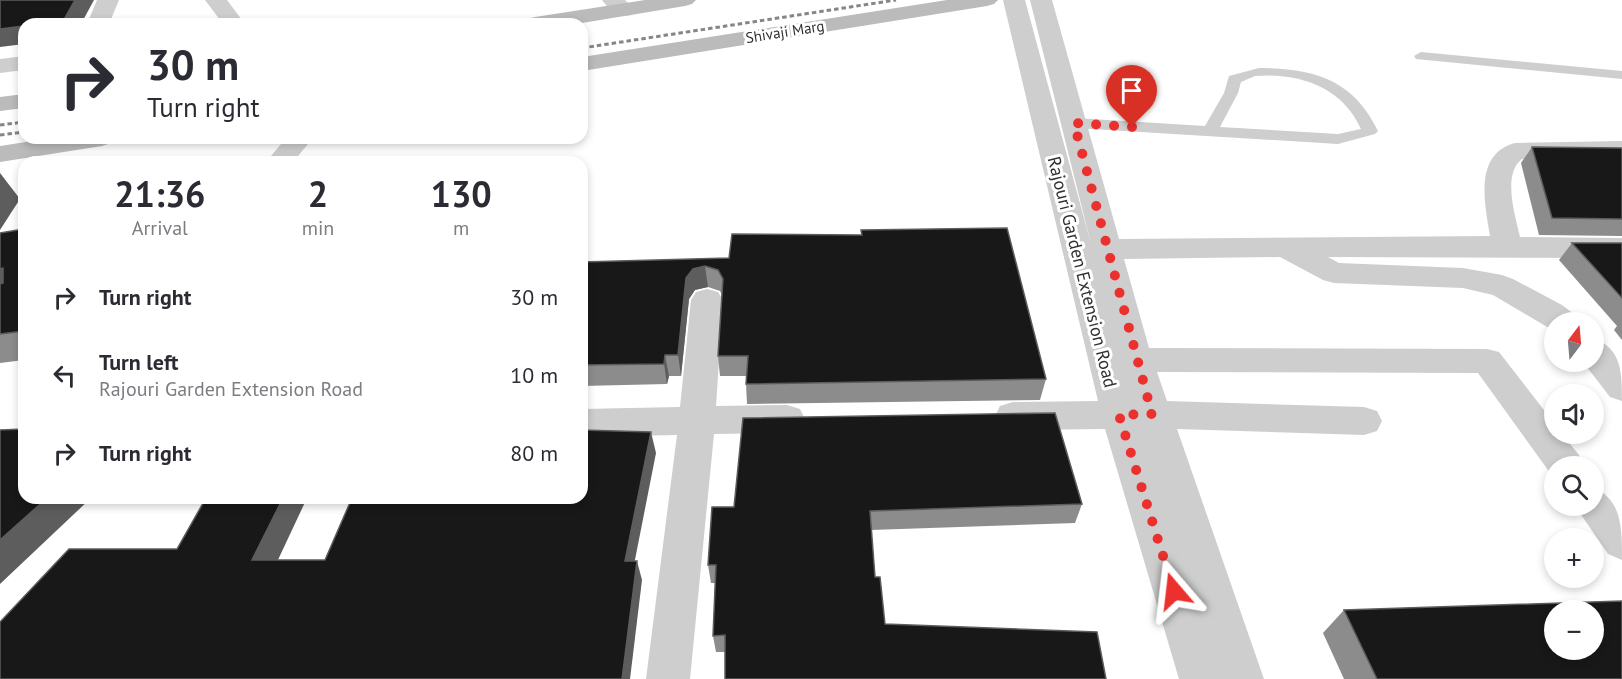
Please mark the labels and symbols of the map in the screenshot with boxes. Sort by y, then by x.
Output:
street label: Shivaji Marg [744,16,826,47]
pin [1106,65,1157,127]
street label: Rajouri Garden Extension Road [1043,154,1122,390]
north arrow [1544,312,1604,372]
position arrow [1142,559,1206,623]

